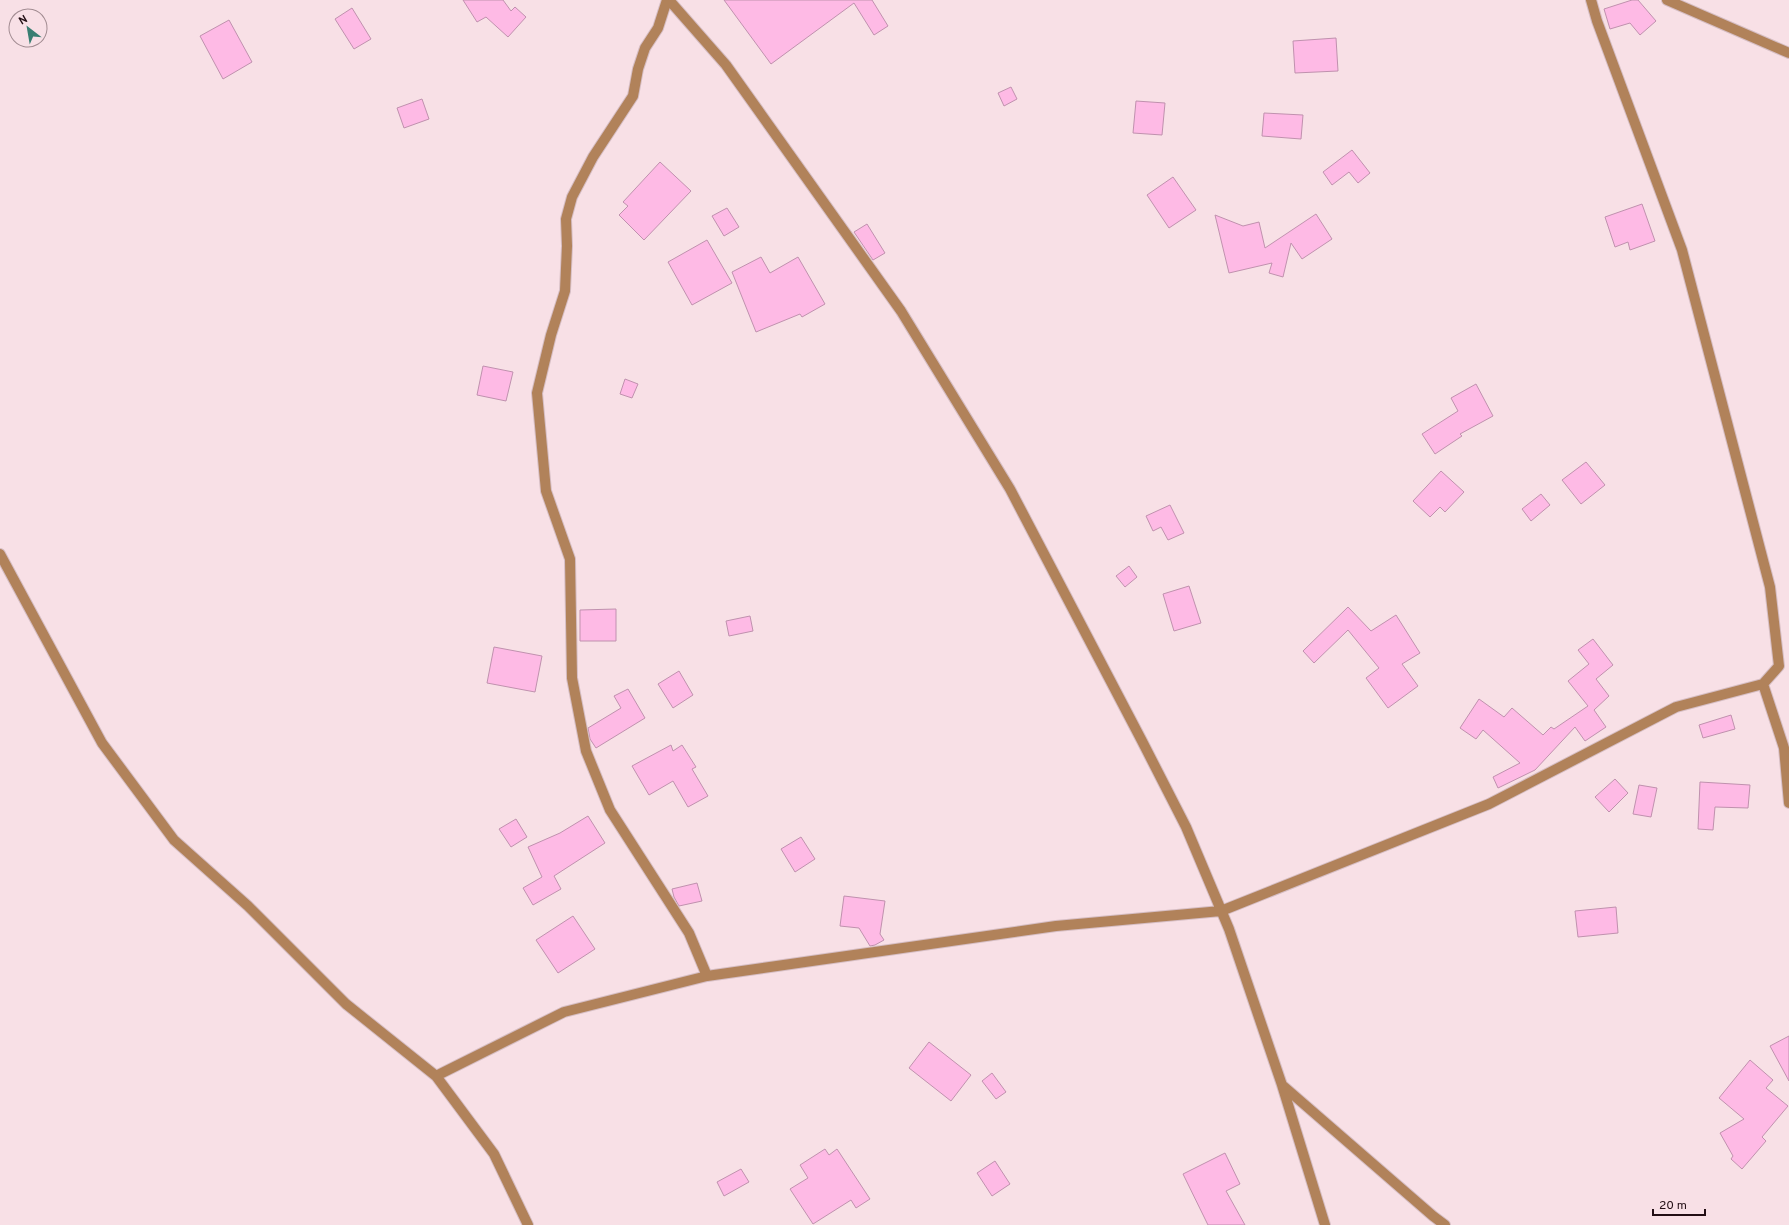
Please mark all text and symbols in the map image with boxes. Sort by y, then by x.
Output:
north arrow [8,8,48,48]
text: N [16,12,30,28]
scale bar [1653,1191,1705,1217]
text: 20 m [1659,1198,1687,1214]

